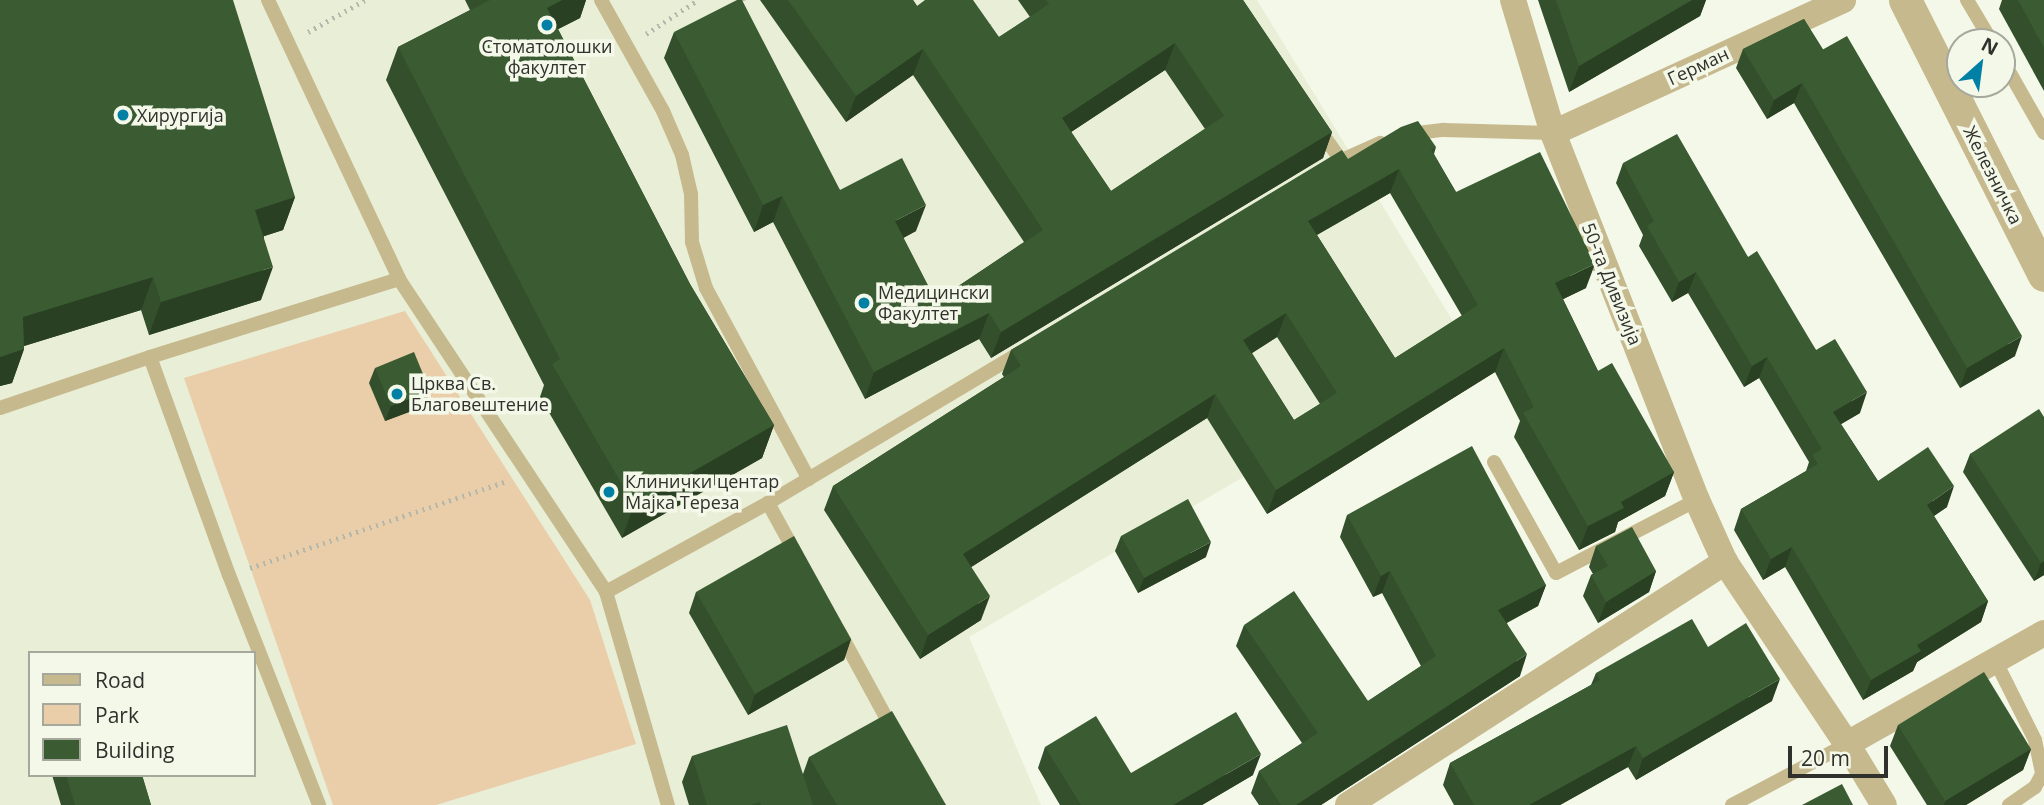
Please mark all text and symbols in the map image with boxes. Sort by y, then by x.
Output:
marker: Стоматолошки факултет [539,17,555,33]
north arrow [1946,28,2016,98]
text: N [1977,31,2003,61]
place label: Стоматолошки факултет [481,36,613,78]
street label: Герман [1664,42,1732,90]
place label: Хирургија [137,104,224,126]
marker: Хирургија [115,107,131,123]
street label: Железничка [1959,122,2027,228]
street label: 50-та Дивизија [1578,220,1646,348]
place label: Медицински Факултет [878,282,990,324]
marker: Медицински Факултет [856,295,872,311]
place label: Црква Св. Благовештение [411,373,549,416]
marker: Црква Св. Благовештение [389,386,405,402]
place label: Клинички центар Мајка Тереза [625,471,779,514]
marker: Клинички центар Мајка Тереза [599,482,619,502]
legend [28,651,256,777]
text: Road [95,666,145,694]
text: Park [95,701,139,729]
scale bar [1792,732,1892,776]
text: Building [95,736,174,764]
text: 20 m [1801,744,1850,772]

